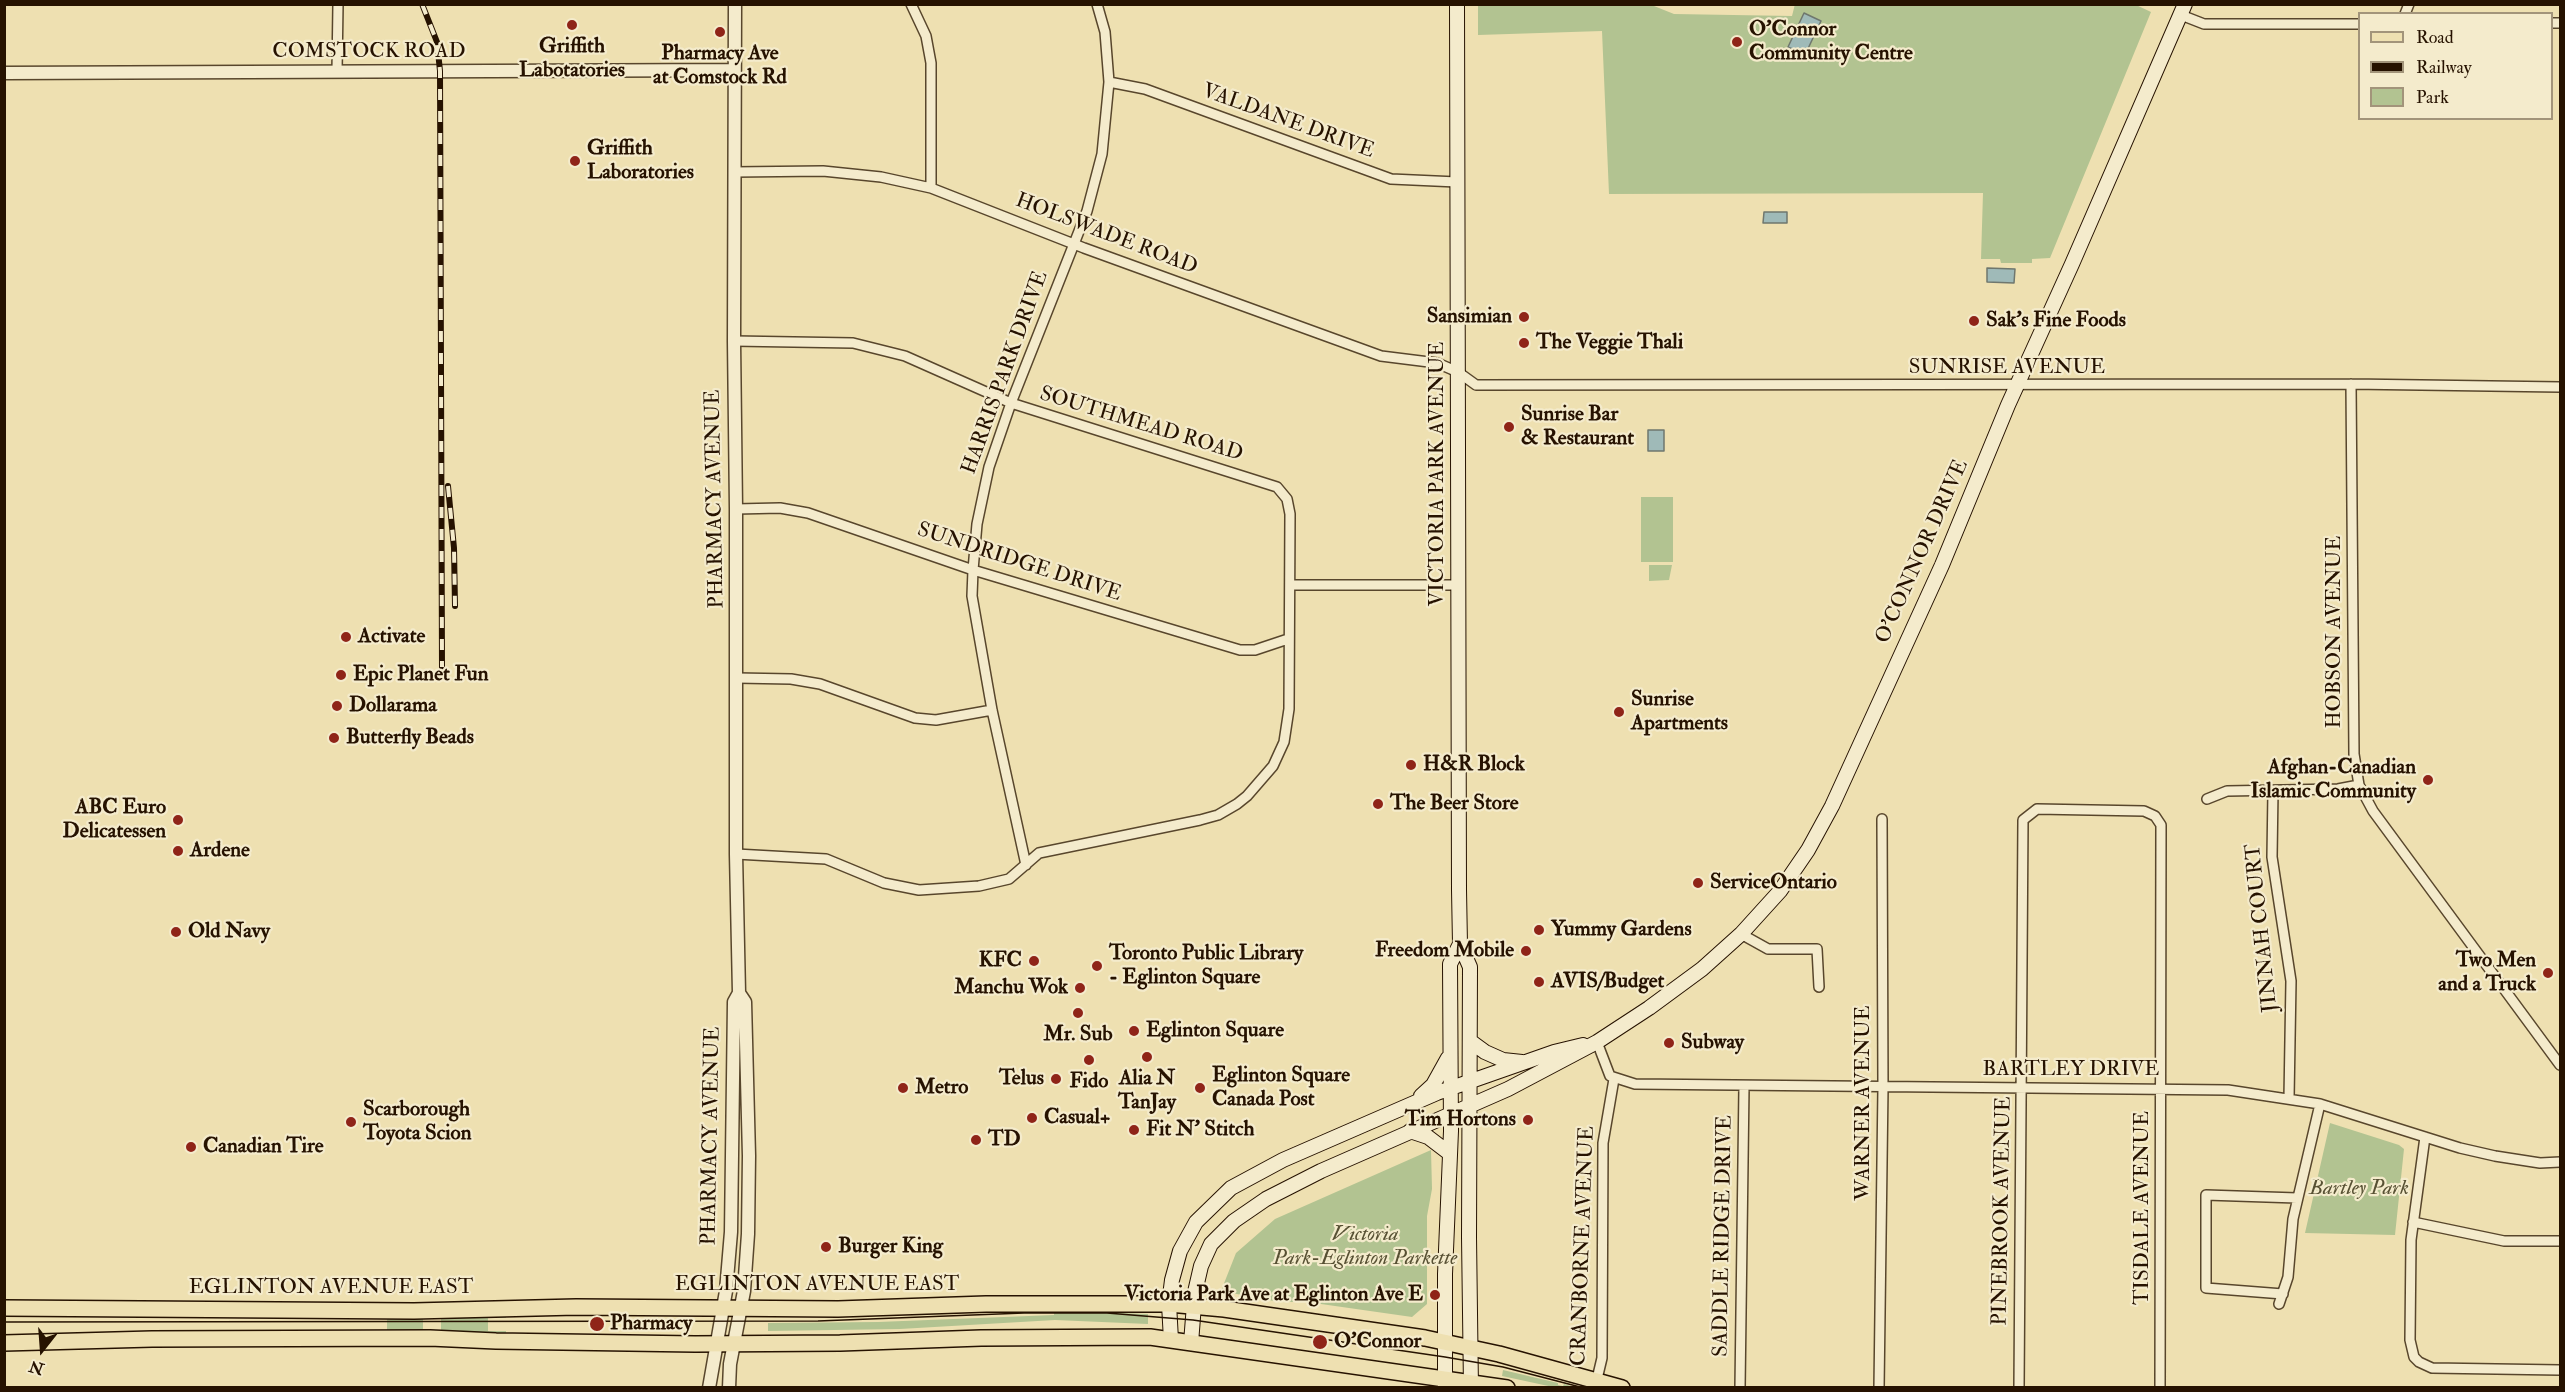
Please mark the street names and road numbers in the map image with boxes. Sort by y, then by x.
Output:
street label: COMSTOCK ROAD [272,39,466,65]
street label: VALDANE DRIVE [1199,79,1377,165]
street label: HOLSWADE ROAD [1012,189,1200,281]
street label: HARRIS PARK DRIVE [957,268,1055,478]
street label: VICTORIA PARK AVENUE [1425,342,1451,606]
street label: SUNRISE AVENUE [1909,355,2105,381]
street label: SOUTHMEAD ROAD [1036,382,1246,468]
street label: PHARMACY AVENUE [701,389,731,609]
street label: O'CONNOR DRIVE [1871,456,1975,648]
street label: SUNDRIDGE DRIVE [914,518,1124,608]
street label: HOBSON AVENUE [2322,536,2348,728]
street label: JINNAH COURT [2242,842,2284,1014]
street label: WARNER AVENUE [1851,1005,1877,1201]
street label: PHARMACY AVENUE [697,1026,727,1246]
street label: BARTLEY DRIVE [1983,1057,2159,1083]
street label: PINEBROOK AVENUE [1988,1096,2018,1326]
street label: TISDALE AVENUE [2130,1111,2156,1305]
street label: SADDLE RIDGE DRIVE [1709,1115,1739,1357]
street label: CRANBORNE AVENUE [1567,1126,1601,1366]
street label: EGLINTON AVENUE EAST [675,1272,959,1298]
street label: EGLINTON AVENUE EAST [189,1275,473,1301]

